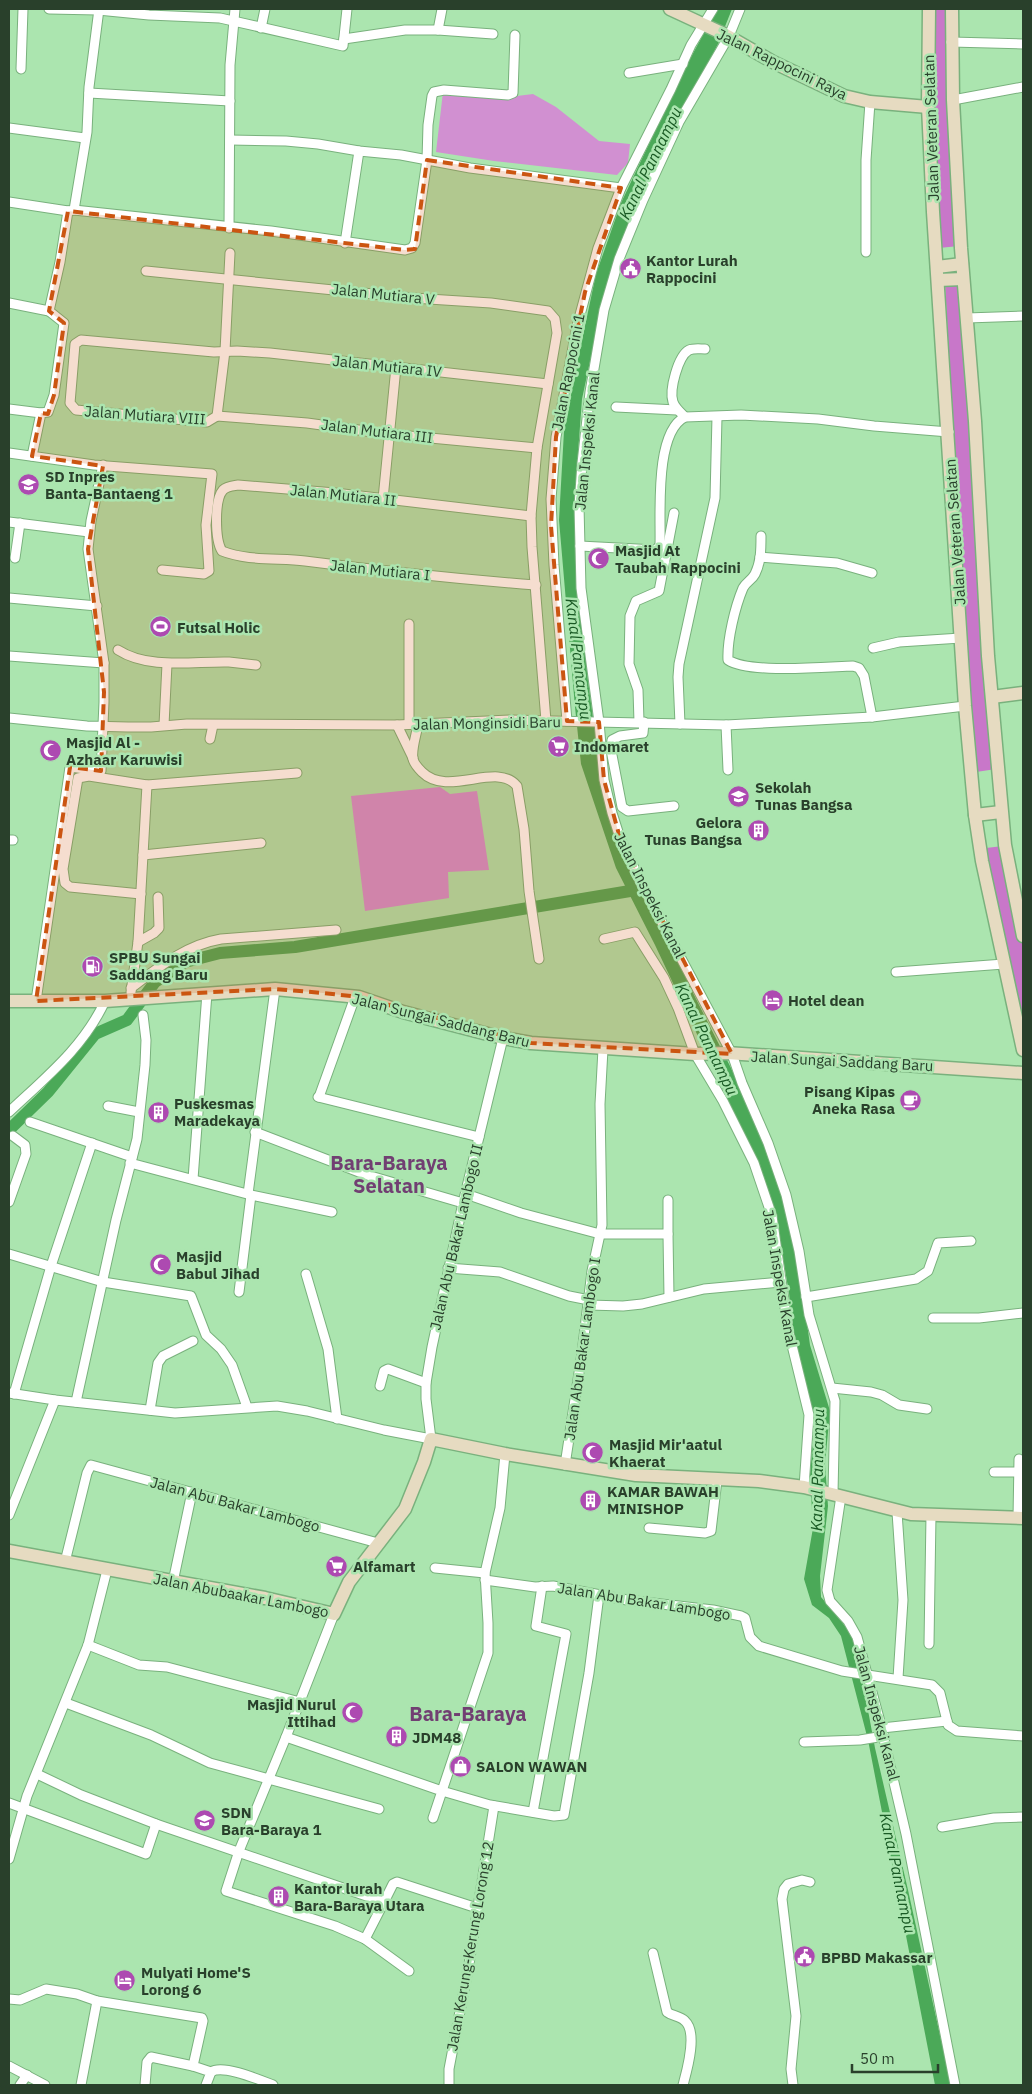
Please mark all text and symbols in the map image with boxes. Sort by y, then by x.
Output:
street label: Jalan Rappocini Raya [714,24,850,104]
street label: Jalan Veteran Selatan [919,54,943,202]
water label: Kanal Pannampu [614,104,686,222]
place label: Kantor Lurah Rappocini [646,251,738,287]
public building icon: Kantor Lurah Rappocini [618,257,642,281]
street label: Jalan Mutiara V [330,279,436,309]
street label: Jalan Rappocini 1 [547,312,589,432]
street label: Jalan Mutiara IV [331,351,443,381]
street label: Jalan Inspeksi Kanal [570,371,604,511]
street label: Jalan Mutiara VIII [84,401,206,429]
street label: Jalan Mutiara III [320,415,434,447]
street label: Jalan Veteran Selatan [940,458,970,606]
place label: SD Inpres Banta-Bantaeng 1 [45,467,173,503]
school or university icon: SD Inpres Banta-Bantaeng 1 [17,473,41,497]
street label: Jalan Mutiara II [289,480,397,510]
place label: Masjid At Taubah Rappocini [615,541,741,577]
mosque icon: Masjid At Taubah Rappocini [587,547,611,571]
street label: Jalan Mutiara I [329,555,431,585]
water label: Kanal Pannampu [562,597,596,721]
sports icon: Futsal Holic [149,615,173,639]
place label: Futsal Holic [177,618,260,637]
street label: Jalan Monginsidi Baru [413,712,561,734]
place label: Masjid Al - Azhaar Karuwisi [66,733,182,769]
supermarket icon: Indomaret [546,734,570,758]
place label: Indomaret [574,737,649,756]
mosque icon: Masjid Al - Azhaar Karuwisi [38,739,62,763]
place label: Sekolah Tunas Bangsa [755,778,853,814]
school or university icon: Sekolah Tunas Bangsa [727,784,751,808]
place label: Gelora Tunas Bangsa [645,813,742,849]
building icon: Gelora Tunas Bangsa [746,819,770,843]
street label: Jalan Inspeksi Kanal [610,829,690,961]
place label: SPBU Sungai Saddang Baru [109,948,208,984]
fuel station icon: SPBU Sungai Saddang Baru [81,954,105,978]
water label: Kanal Pannampu [671,980,743,1098]
hotel icon: Hotel dean [760,988,784,1012]
street label: Jalan Sungai Saddang Baru [350,989,532,1051]
place label: Hotel dean [788,991,864,1010]
street label: Jalan Sungai Saddang Baru [750,1047,934,1075]
place label: Pisang Kipas Aneka Rasa [804,1082,895,1118]
cafe icon: Pisang Kipas Aneka Rasa [899,1088,923,1112]
place label: Puskesmas Maradekaya [174,1094,261,1130]
building icon: Puskesmas Maradekaya [146,1100,170,1124]
street label: Jalan Abu Bakar Lambogo II [425,1142,487,1332]
district label: Bara-Baraya Selatan [330,1149,448,1199]
street label: Jalan Inspeksi Kanal [759,1208,801,1348]
place label: Masjid Babul Jihad [176,1247,260,1283]
mosque icon: Masjid Babul Jihad [148,1253,172,1277]
street label: Jalan Abu Bakar Lambogo I [560,1256,604,1442]
water label: Kanal Pannampu [806,1409,828,1531]
place label: Masjid Mir'aatul Khaerat [609,1435,722,1471]
mosque icon: Masjid Mir'aatul Khaerat [581,1441,605,1465]
street label: Jalan Abu Bakar Lambogo [148,1472,322,1536]
place label: KAMAR BAWAH MINISHOP [607,1482,719,1518]
building icon: KAMAR BAWAH MINISHOP [579,1488,603,1512]
supermarket icon: Alfamart [325,1554,349,1578]
place label: Alfamart [353,1557,416,1576]
street label: Jalan Abubaakar Lambogo [152,1569,330,1621]
street label: Jalan Abu Bakar Lambogo [556,1578,732,1624]
street label: Jalan Inspeksi Kanal [850,1643,904,1783]
place label: Masjid Nurul Ittihad [247,1695,336,1731]
district label: Bara-Baraya [409,1700,527,1727]
mosque icon: Masjid Nurul Ittihad [340,1701,364,1725]
building icon: JDM48 [384,1725,408,1749]
place label: JDM48 [412,1728,461,1747]
shop icon: SALON WAWAN [448,1754,472,1778]
place label: SALON WAWAN [476,1757,587,1776]
place label: SDN Bara-Baraya 1 [221,1803,322,1839]
school or university icon: SDN Bara-Baraya 1 [193,1809,217,1833]
water label: Kanal Pannampu [875,1811,921,1935]
street label: Jalan Kerung-Kerung Lorong 12 [442,1840,498,2052]
place label: Kantor lurah Bara-Baraya Utara [294,1879,425,1915]
building icon: Kantor lurah Bara-Baraya Utara [266,1885,290,1909]
public building icon: BPBD Makassar [793,1945,817,1969]
place label: BPBD Makassar [821,1948,932,1967]
place label: Mulyati Home'S Lorong 6 [141,1963,251,1999]
hotel icon: Mulyati Home'S Lorong 6 [113,1969,137,1993]
scale bar [852,2042,938,2074]
text: 50 m [860,2049,895,2068]

